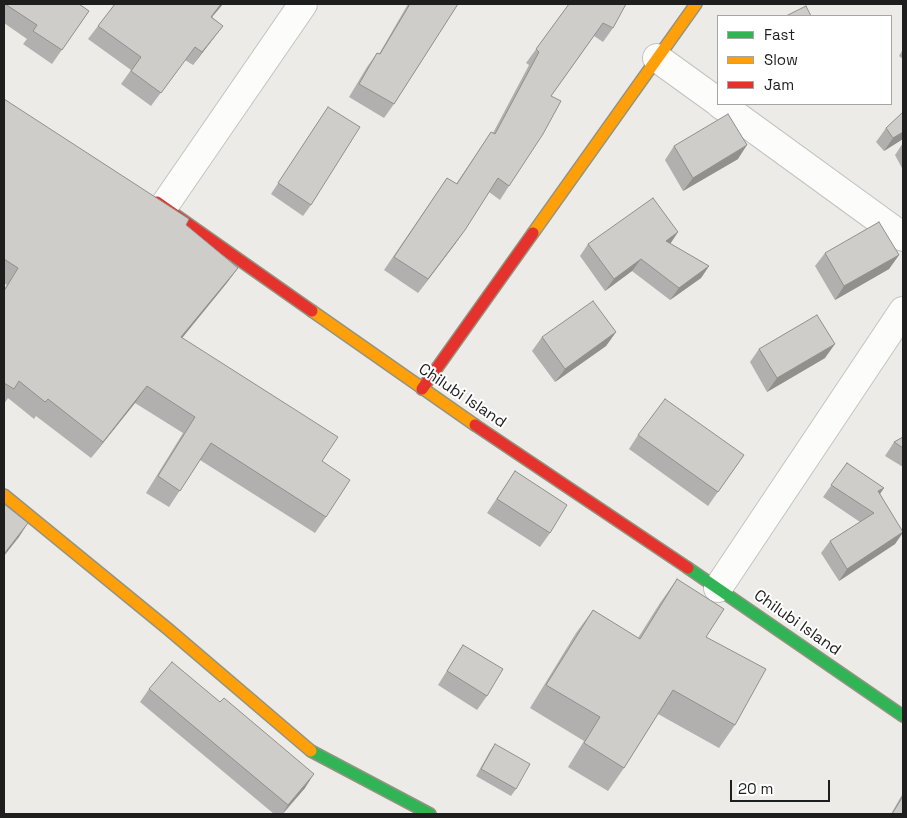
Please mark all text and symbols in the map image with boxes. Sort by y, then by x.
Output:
legend [717,15,892,105]
text: Fast [764,25,795,44]
text: Slow [764,50,798,69]
text: Jam [764,75,794,94]
street label: Chilubi Island [415,360,509,432]
street label: Chilubi Island [750,586,844,660]
scale bar [732,770,832,802]
text: 20 m [738,779,773,798]

